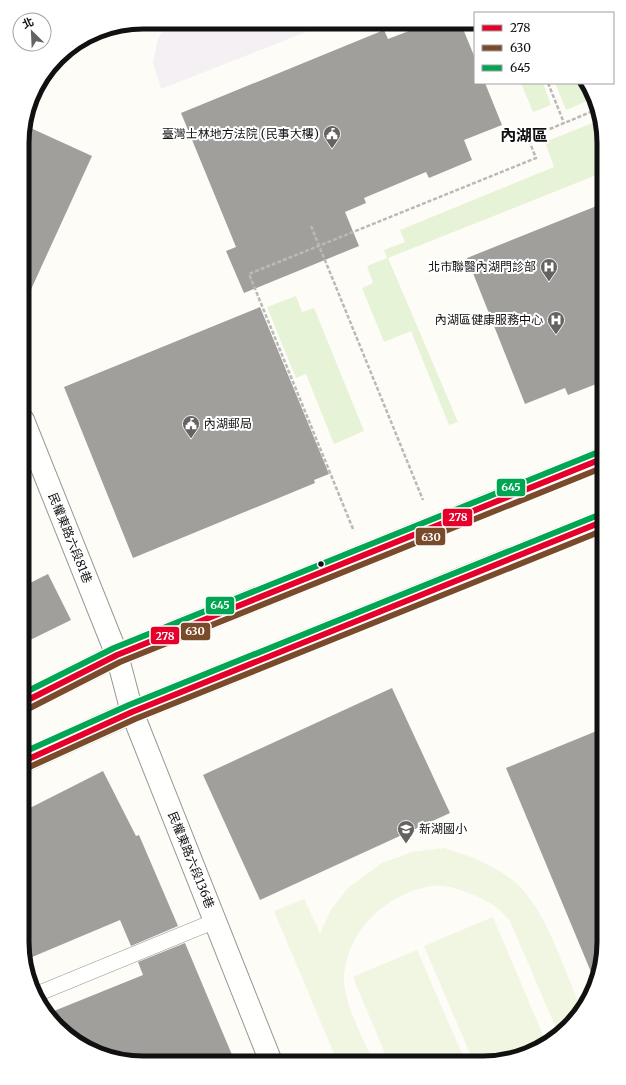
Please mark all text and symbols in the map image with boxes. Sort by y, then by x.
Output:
north arrow [12,12,52,52]
legend [474,12,614,84]
text: 北 [20,14,36,31]
text: 278 [510,20,530,35]
text: 630 [510,40,531,55]
text: 645 [510,60,531,75]
public building icon: 臺灣士林地方法院 (民事大樓) [322,124,342,149]
district label: 內湖區 [500,125,548,145]
place label: 臺灣士林地方法院 (民事大樓) [162,126,319,141]
hospital icon: 北市聯醫內湖門診部 [539,257,559,282]
place label: 北市聯醫內湖門診部 [428,259,536,274]
hospital icon: 內湖區健康服務中心 [546,310,566,335]
place label: 內湖區健康服務中心 [435,312,543,327]
public building icon: 內湖郵局 [181,414,201,439]
place label: 內湖郵局 [204,416,252,431]
line badge: 645 [496,478,526,497]
text: 645 [501,480,521,494]
street label: 民權東路六段81巷 [45,490,95,585]
line badge: 278 [442,508,473,527]
text: 278 [448,510,468,524]
line badge: 630 [415,527,446,546]
text: 630 [421,530,441,544]
unlabelled marker [316,559,326,569]
line badge: 645 [205,596,235,615]
text: 645 [210,598,230,612]
line badge: 630 [180,622,211,641]
text: 630 [185,624,205,638]
line badge: 278 [150,626,180,645]
text: 278 [155,629,175,643]
street label: 民權東路六段136巷 [165,809,218,910]
school or university icon: 新湖國小 [396,819,416,844]
place label: 新湖國小 [419,821,467,836]

